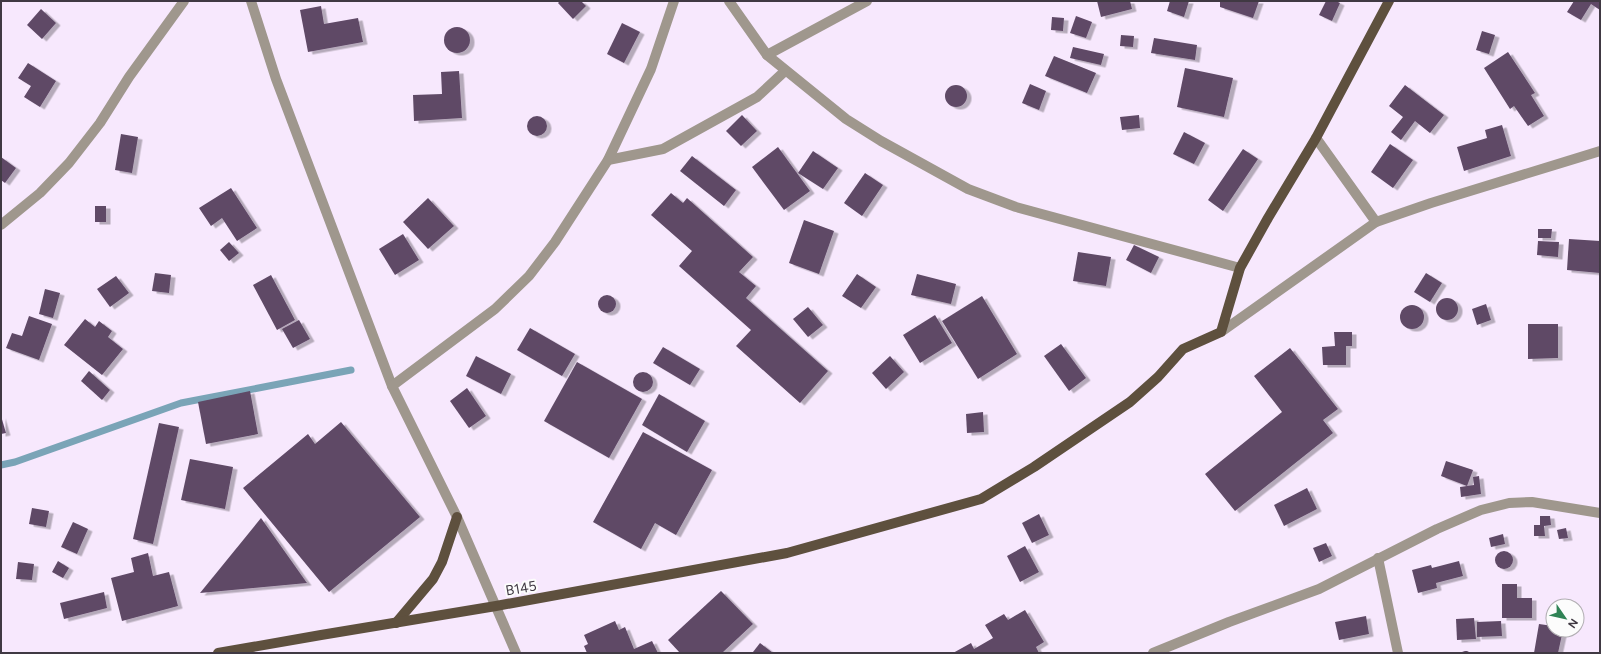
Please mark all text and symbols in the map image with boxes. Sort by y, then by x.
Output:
street label: B145 [504,577,538,600]
north arrow [1545,598,1585,638]
text: N [1565,616,1581,630]

